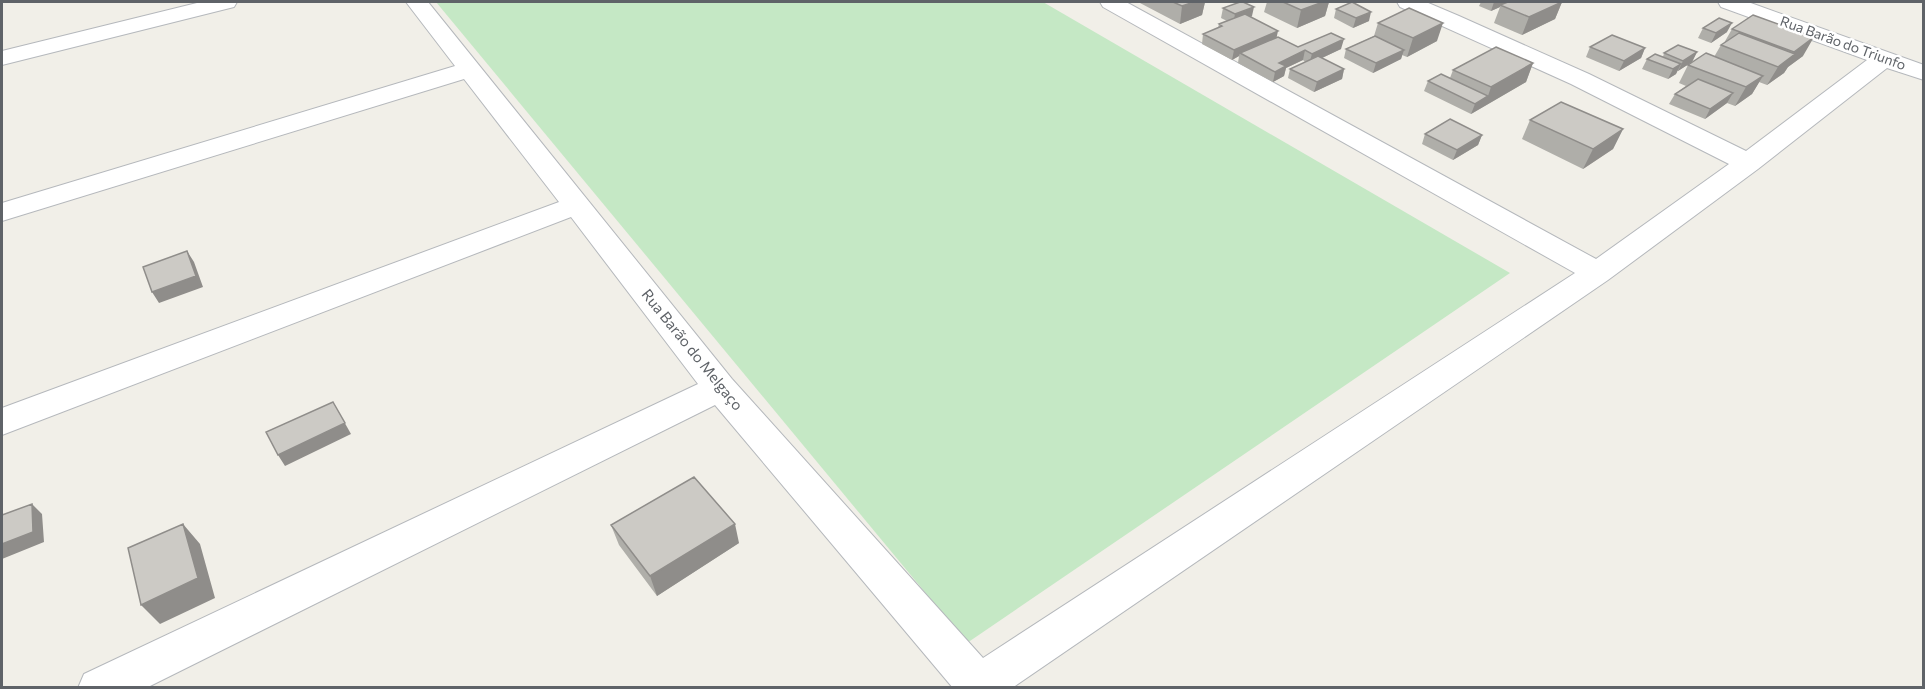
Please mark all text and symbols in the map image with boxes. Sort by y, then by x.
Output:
street label: Rua Barão do Triunfo [1778,12,1908,73]
street label: Rua Barão do Melgaço [638,285,747,414]

